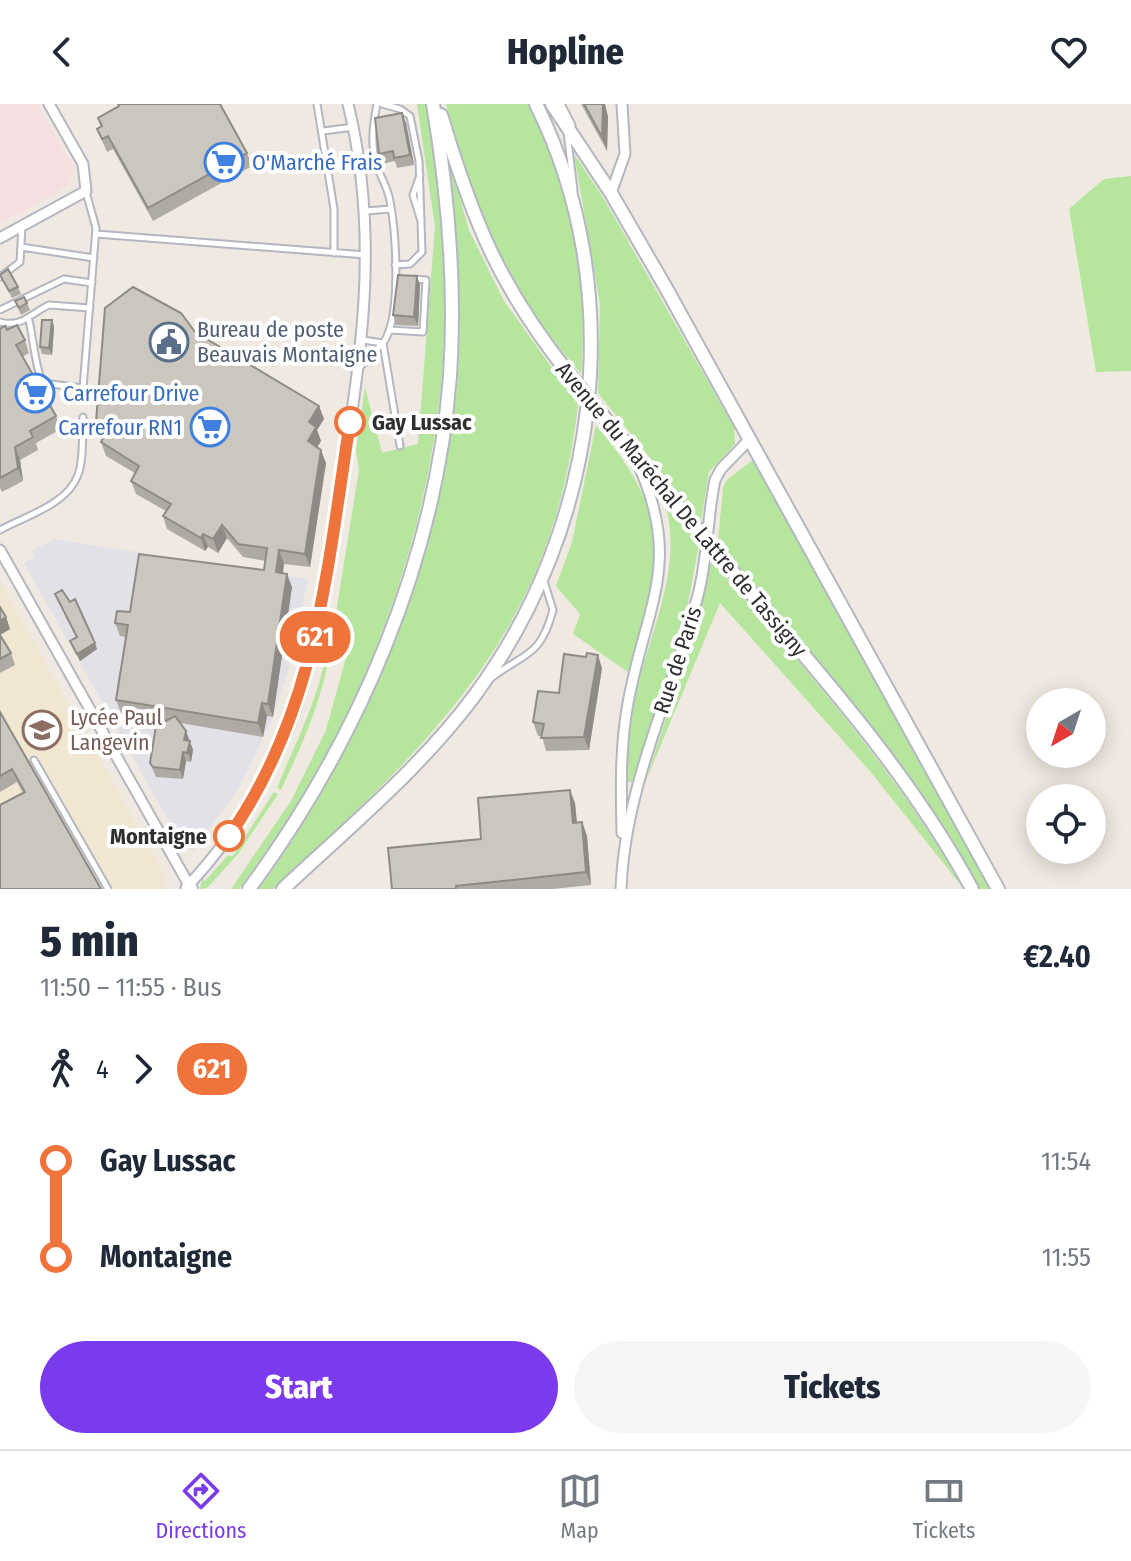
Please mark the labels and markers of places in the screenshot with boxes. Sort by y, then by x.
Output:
supermarket icon: O'Marché Frais [203,141,245,183]
place label: O'Marché Frais [252,149,382,176]
place label: Bureau de poste Beauvais Montaigne [197,316,377,368]
public building icon: Bureau de poste Beauvais Montaigne [148,321,190,363]
supermarket icon: Carrefour Drive [14,372,56,414]
place label: Carrefour Drive [63,380,199,407]
supermarket icon: Carrefour RN1 [189,406,231,448]
marker: Gay Lussac [335,407,365,437]
place label: Gay Lussac [372,409,472,436]
place label: Carrefour RN1 [58,414,182,441]
place label: Lycée Paul Langevin [70,704,163,756]
school or university icon: Lycée Paul Langevin [21,709,63,751]
marker: Montaigne [214,821,244,851]
place label: Montaigne [110,823,207,850]

